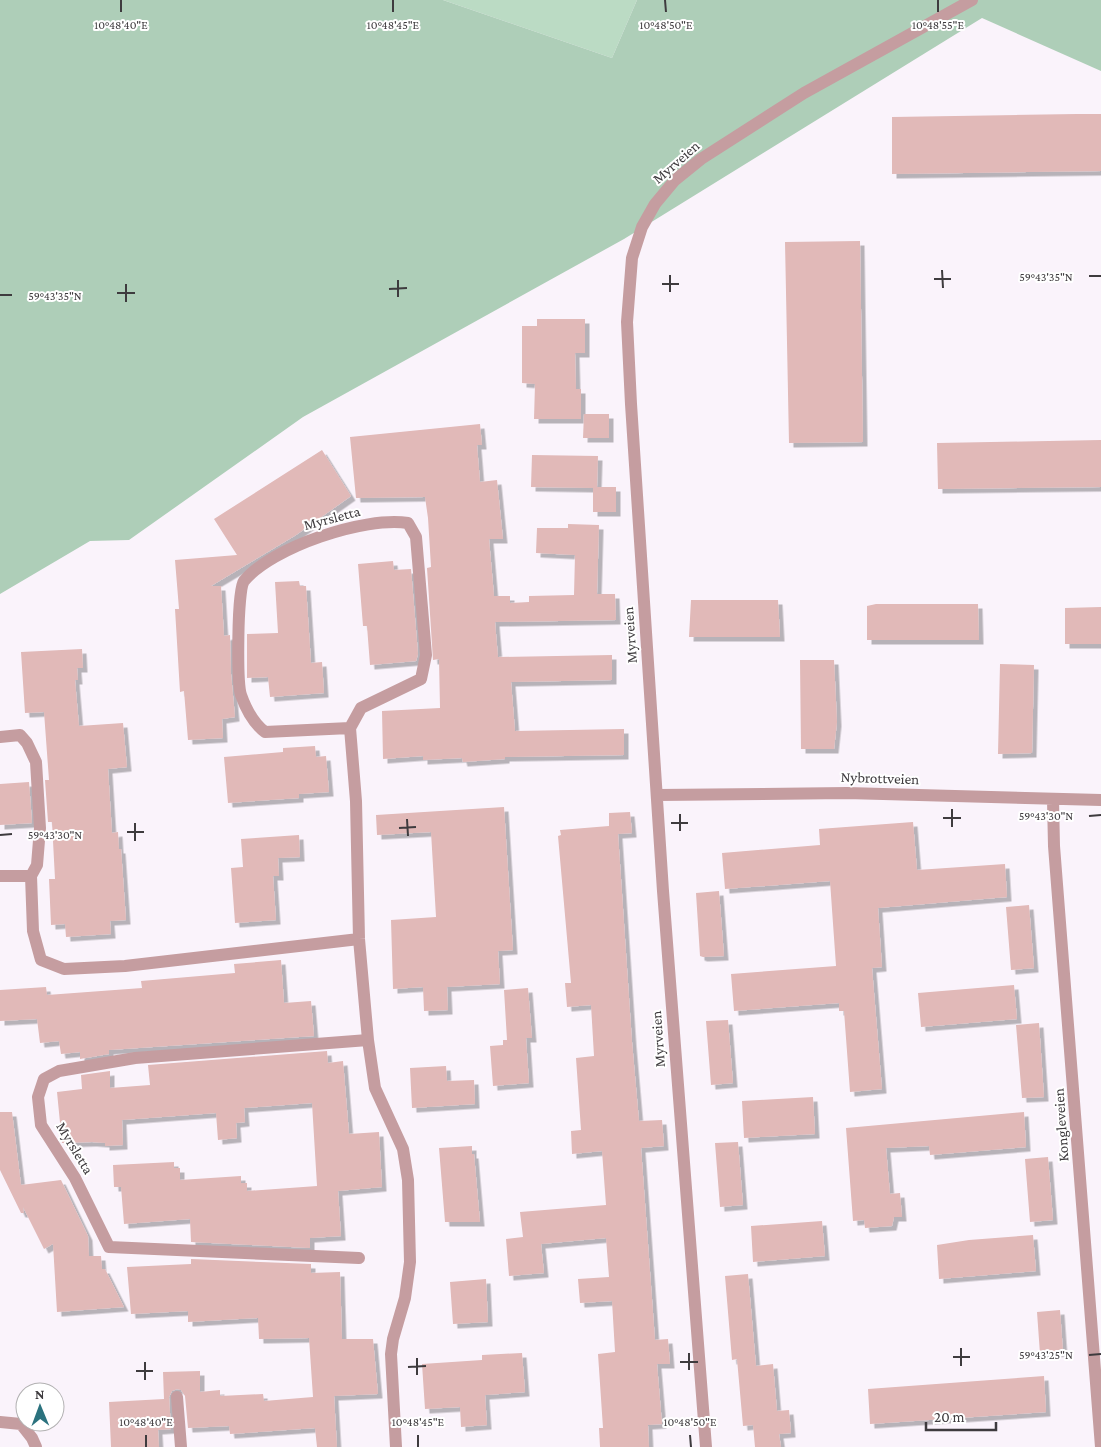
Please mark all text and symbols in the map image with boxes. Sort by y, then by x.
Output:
text: 10°48'40"E [94,18,148,32]
text: 10°48'45"E [367,18,420,32]
text: 10°48'50"E [639,18,693,32]
text: 10°48'55"E [912,18,964,32]
street label: Myrveien [649,137,703,187]
text: 59°43'35"N [1019,270,1073,284]
text: 59°43'35"N [28,289,82,303]
street label: Myrsletta [302,503,362,534]
street label: Myrveien [620,606,641,664]
street label: Nybrottveien [840,769,919,788]
text: 59°43'30"N [1019,809,1073,823]
text: 59°43'30"N [28,828,82,842]
street label: Myrveien [648,1010,669,1068]
street label: Kongleveien [1050,1088,1073,1162]
street label: Myrsletta [52,1119,97,1177]
text: 59°43'25"N [1019,1348,1073,1362]
north arrow [15,1382,65,1432]
text: N [35,1386,45,1402]
scale bar [926,1400,996,1432]
text: 20 m [934,1409,965,1425]
text: 10°48'40"E [119,1415,173,1429]
text: 10°48'45"E [392,1415,445,1429]
text: 10°48'50"E [663,1415,717,1429]

